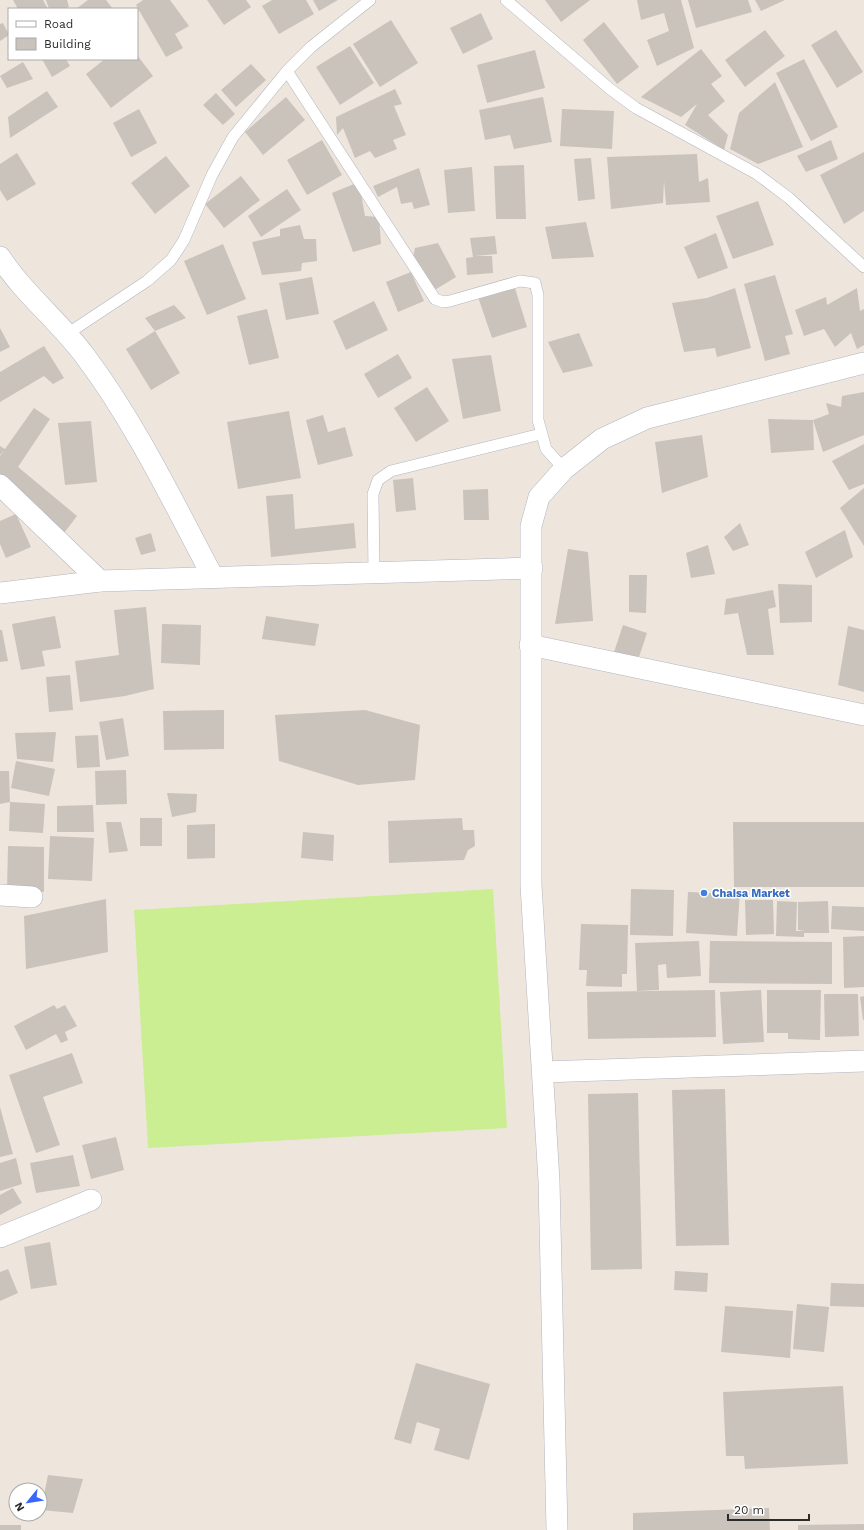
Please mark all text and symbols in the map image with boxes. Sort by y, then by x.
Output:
legend [8,8,138,60]
text: Road [44,17,73,31]
text: Building [44,37,91,51]
place label: Chaisa Market [712,887,790,900]
marker: Chaisa Market [699,888,709,898]
north arrow [8,1482,48,1522]
scale bar [728,1496,809,1522]
text: N [12,1500,27,1514]
text: 20 m [734,1503,764,1517]

